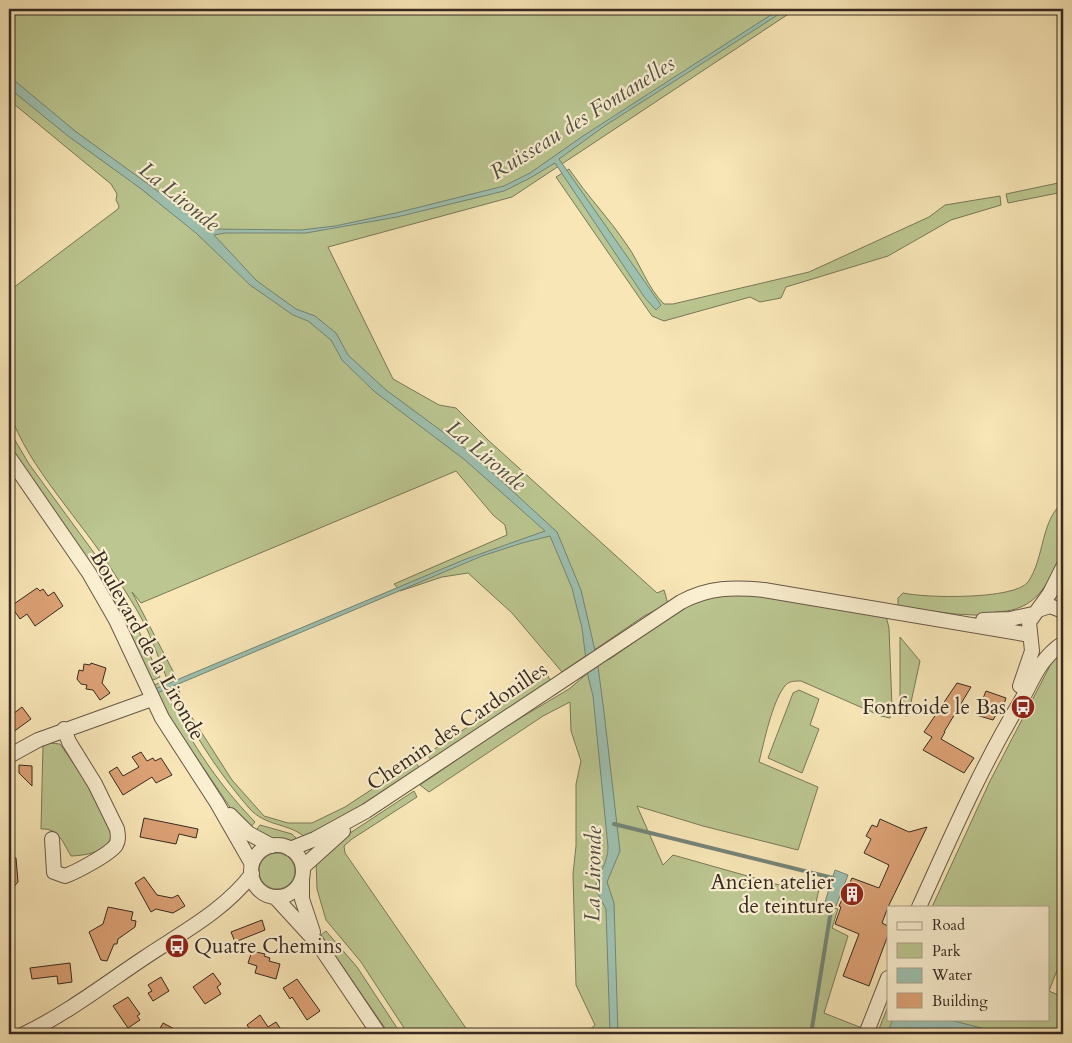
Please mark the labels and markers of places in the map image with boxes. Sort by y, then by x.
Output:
place label: Fonfroide le Bas [862,693,1006,722]
bus stop icon: Fonfroide le Bas [1010,694,1036,720]
place label: Ancien atelier de teinture [711,868,834,921]
building icon: Ancien atelier de teinture [839,881,865,907]
place label: Quatre Chemins [194,932,342,961]
bus stop icon: Quatre Chemins [164,933,190,959]

